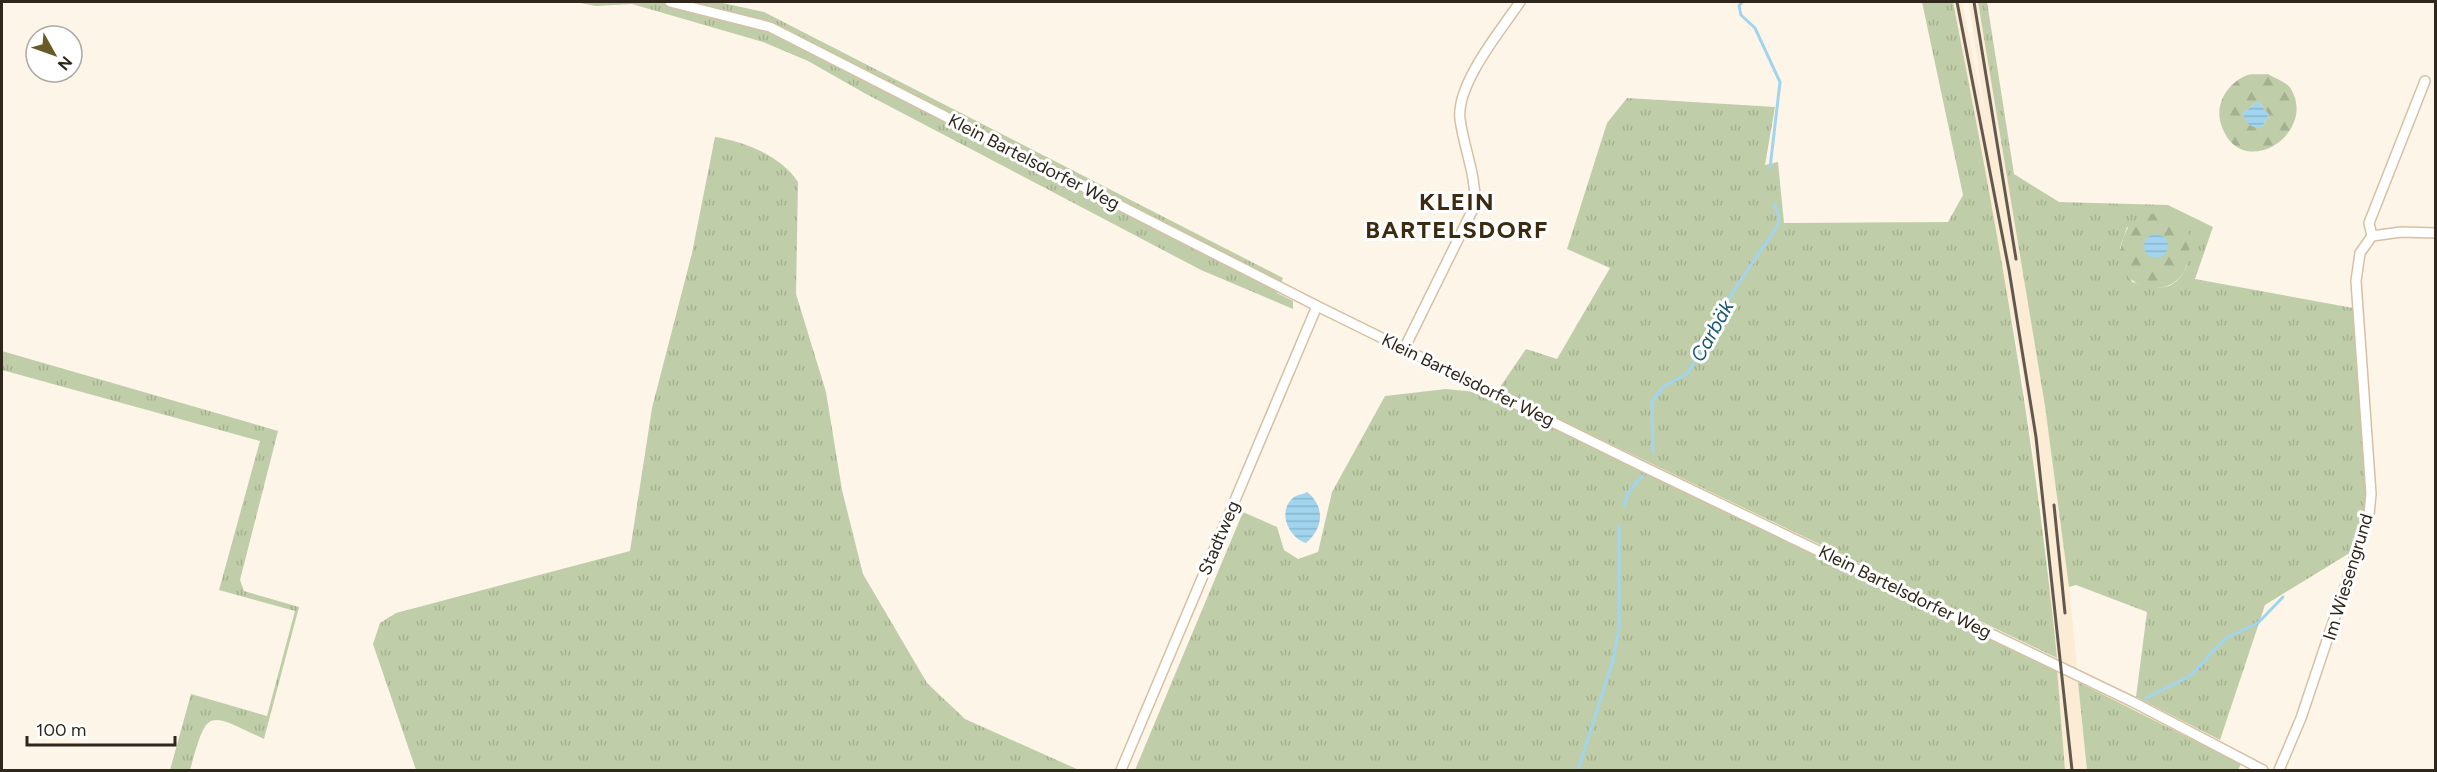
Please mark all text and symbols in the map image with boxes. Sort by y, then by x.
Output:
north arrow [24,24,84,84]
text: N [54,52,76,74]
street label: Klein Bartelsdorfer Weg [945,109,1123,215]
district label: KLEIN BARTELSDORF [1365,187,1549,244]
water label: Carbäk [1685,295,1739,366]
street label: Klein Bartelsdorfer Weg [1378,329,1558,431]
street label: Stadtweg [1194,498,1244,578]
street label: Im Wiesengrund [2318,511,2378,643]
street label: Klein Bartelsdorfer Weg [1815,541,1995,643]
scale bar [27,709,176,747]
text: 100 m [36,719,86,741]

